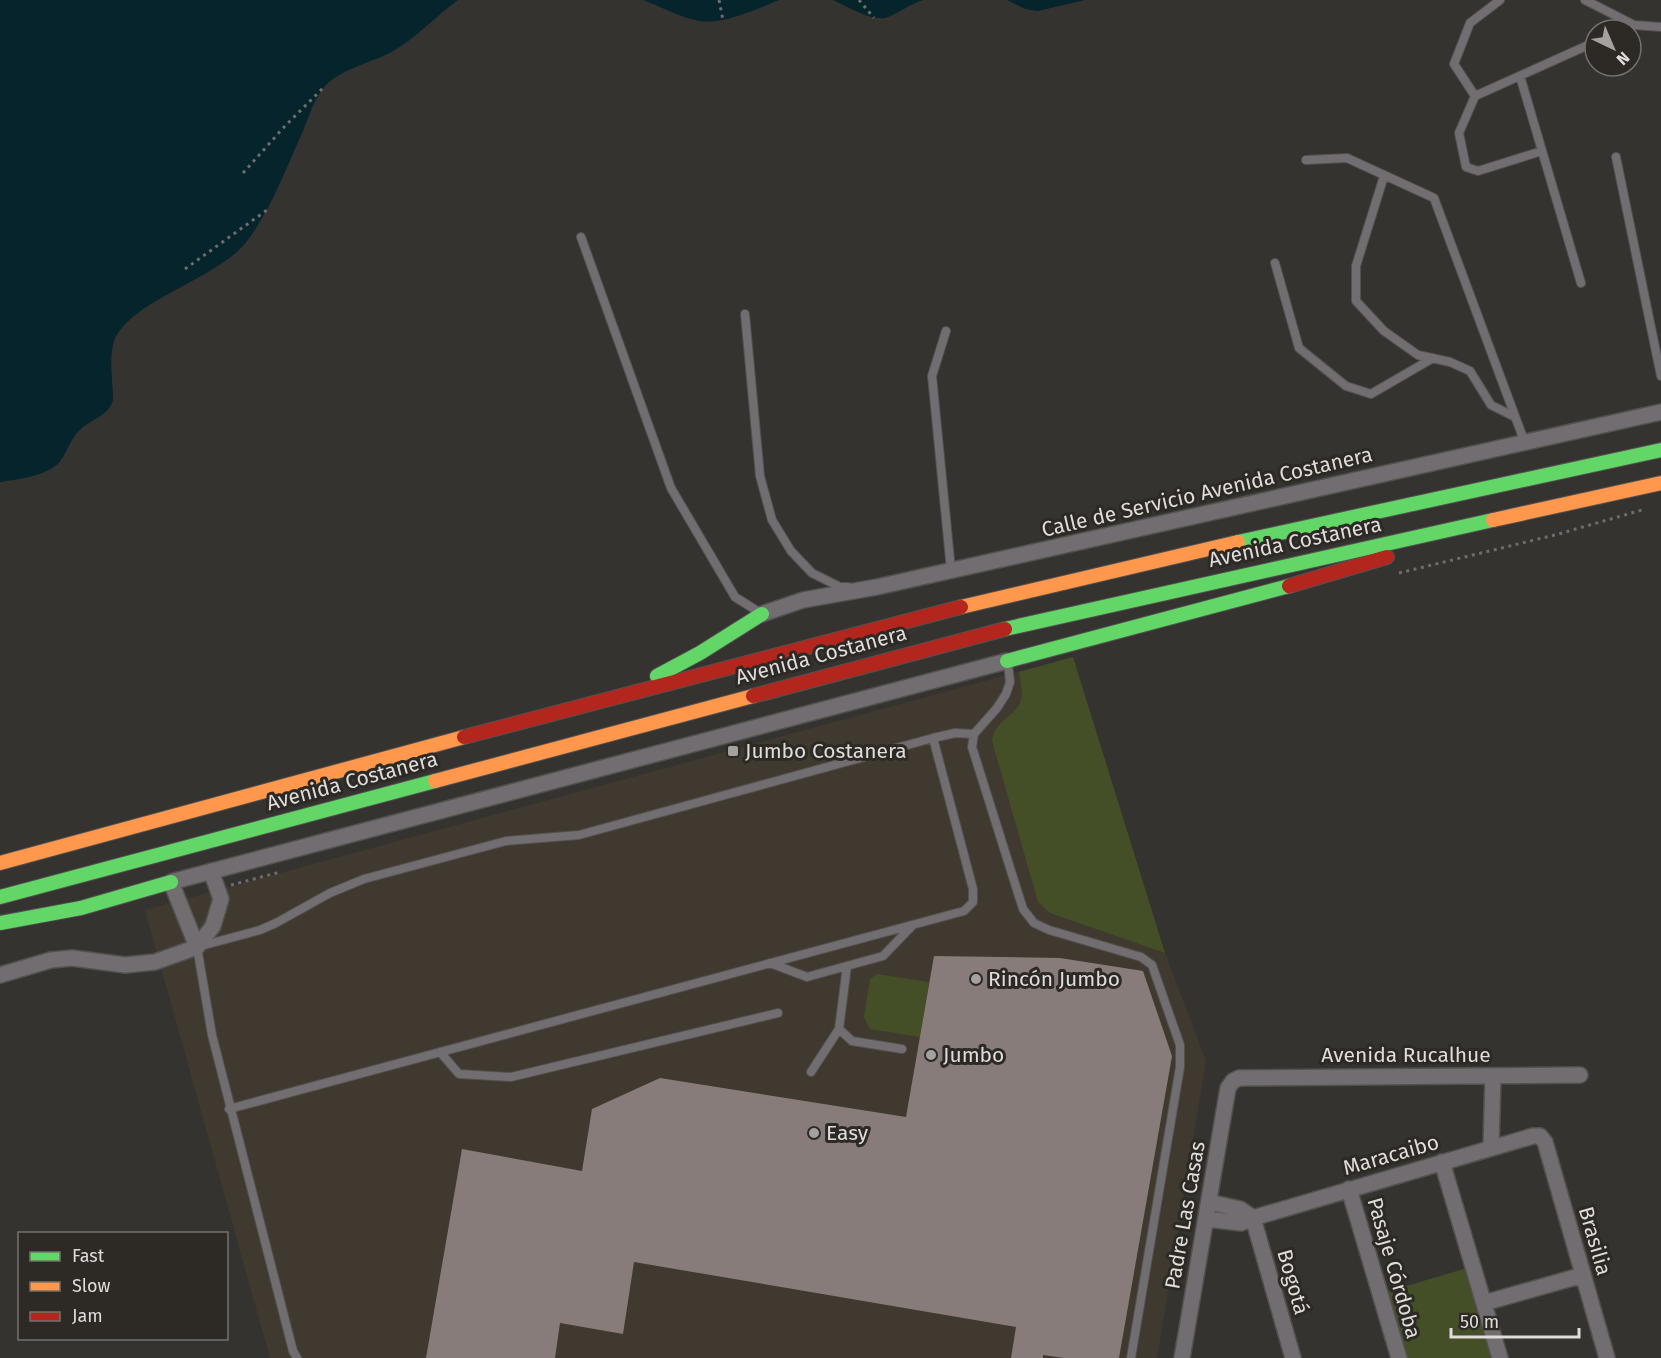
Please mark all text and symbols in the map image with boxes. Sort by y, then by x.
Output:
north arrow [1583,18,1643,78]
text: N [1613,48,1633,69]
street label: Calle de Servicio Avenida Costanera [1039,442,1375,542]
street label: Avenida Costanera [1206,511,1384,573]
street label: Avenida Costanera [732,620,910,690]
place label: Jumbo Costanera [745,738,907,764]
marker: Jumbo Costanera [726,744,740,758]
street label: Avenida Costanera [263,746,441,816]
place label: Rincón Jumbo [988,966,1120,992]
marker: Rincón Jumbo [969,972,983,986]
place label: Jumbo [943,1042,1004,1068]
street label: Avenida Rucalhue [1321,1042,1491,1068]
marker: Jumbo [924,1048,938,1062]
place label: Easy [826,1120,869,1146]
marker: Easy [807,1126,821,1140]
street label: Maracaibo [1340,1129,1442,1181]
street label: Padre Las Casas [1159,1139,1211,1291]
street label: Pasaje Córdoba [1361,1194,1427,1342]
street label: Brasilia [1573,1203,1617,1279]
legend [18,1232,228,1340]
text: Fast [72,1245,105,1267]
street label: Bogotá [1271,1246,1315,1318]
text: Slow [72,1275,111,1297]
scale bar [1451,1301,1578,1339]
text: Jam [72,1305,103,1327]
text: 50 m [1460,1311,1499,1333]

